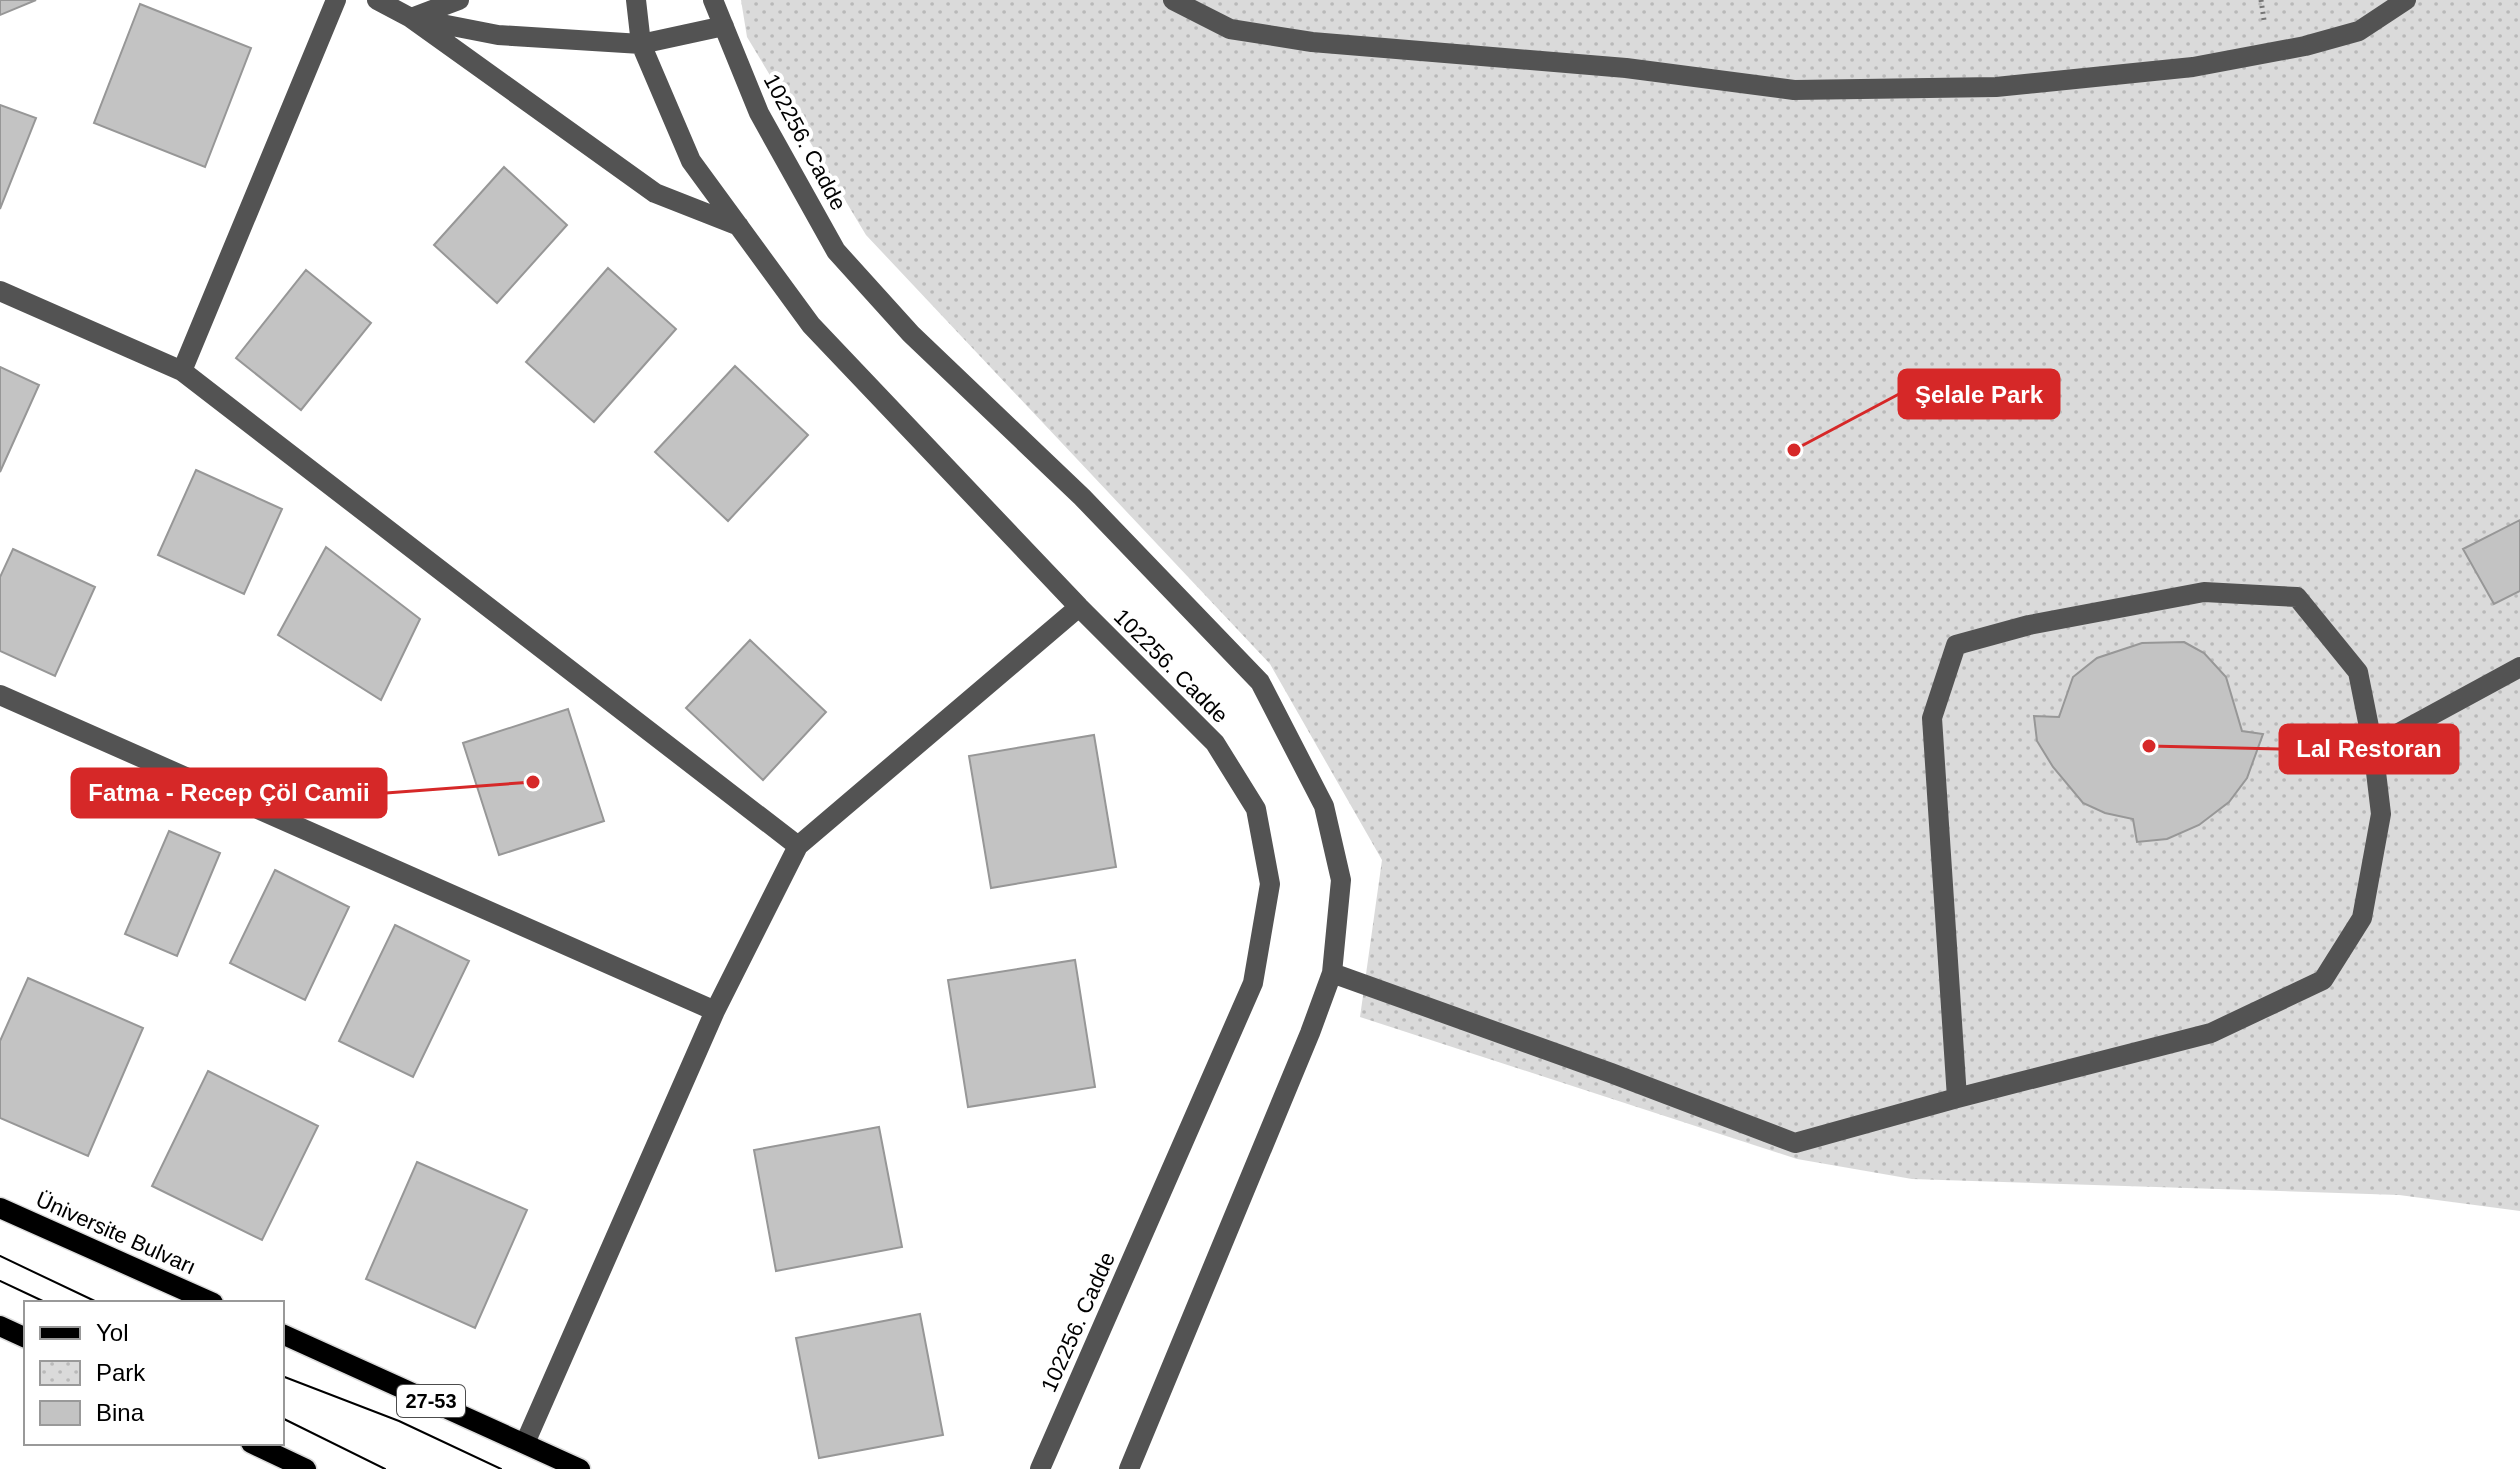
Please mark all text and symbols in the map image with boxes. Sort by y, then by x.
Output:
street label: 102256. Cadde [759,70,851,214]
callout: Şelale Park [1899,370,2059,418]
text: Şelale Park [1915,381,2044,408]
street label: 102256. Cadde [1109,604,1233,728]
callout: Lal Restoran [2280,725,2458,773]
text: Lal Restoran [2296,735,2442,762]
callout: Fatma - Recep Çöl Camii [72,769,386,817]
text: Fatma - Recep Çöl Camii [88,779,370,806]
street label: Üniversite Bulvarı [32,1187,200,1279]
street label: 102256. Cadde [1036,1248,1120,1396]
legend [24,1301,284,1445]
text: Yol [96,1319,128,1346]
text: Park [96,1359,146,1386]
road number: 27-53 [397,1385,465,1417]
text: Bina [96,1399,145,1426]

